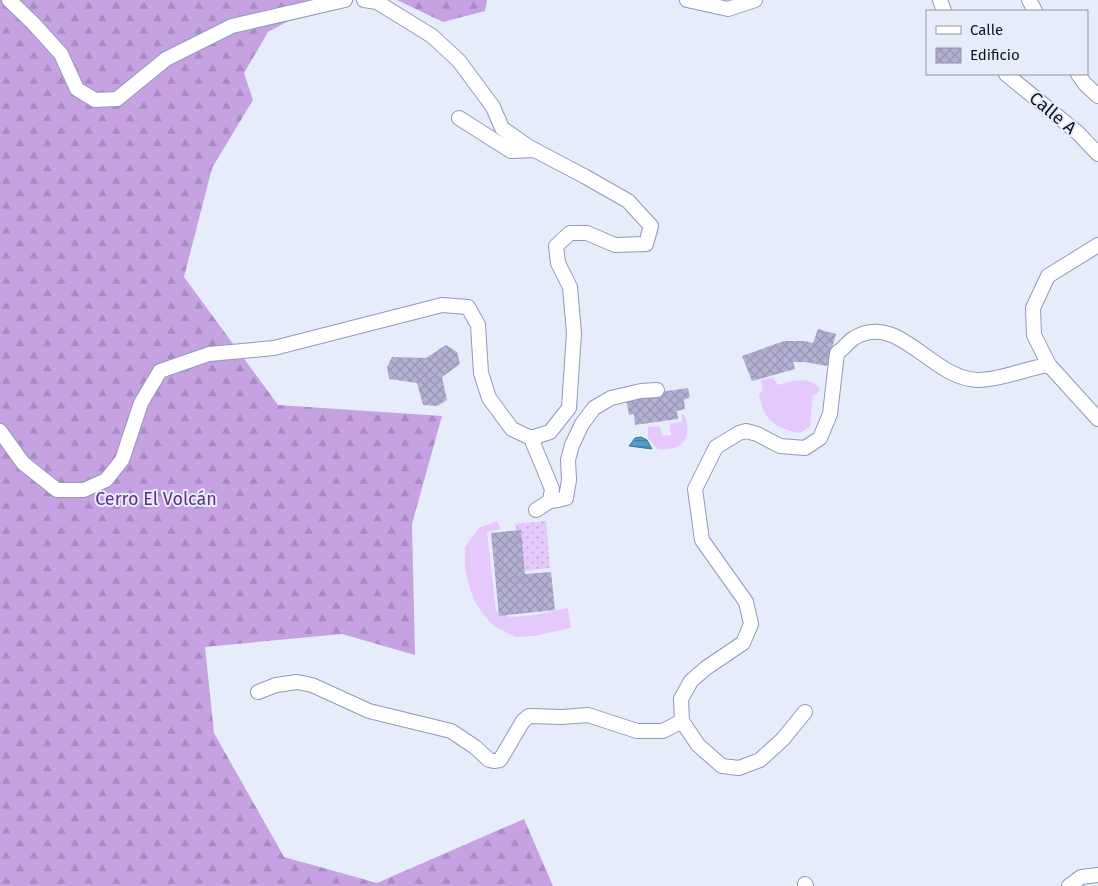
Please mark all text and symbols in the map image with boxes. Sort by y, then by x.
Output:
legend [926,10,1088,75]
text: Calle [970,21,1003,39]
text: Edificio [970,46,1020,64]
street label: Calle A [1025,87,1082,139]
park label: Cerro El Volcán [95,488,217,510]

